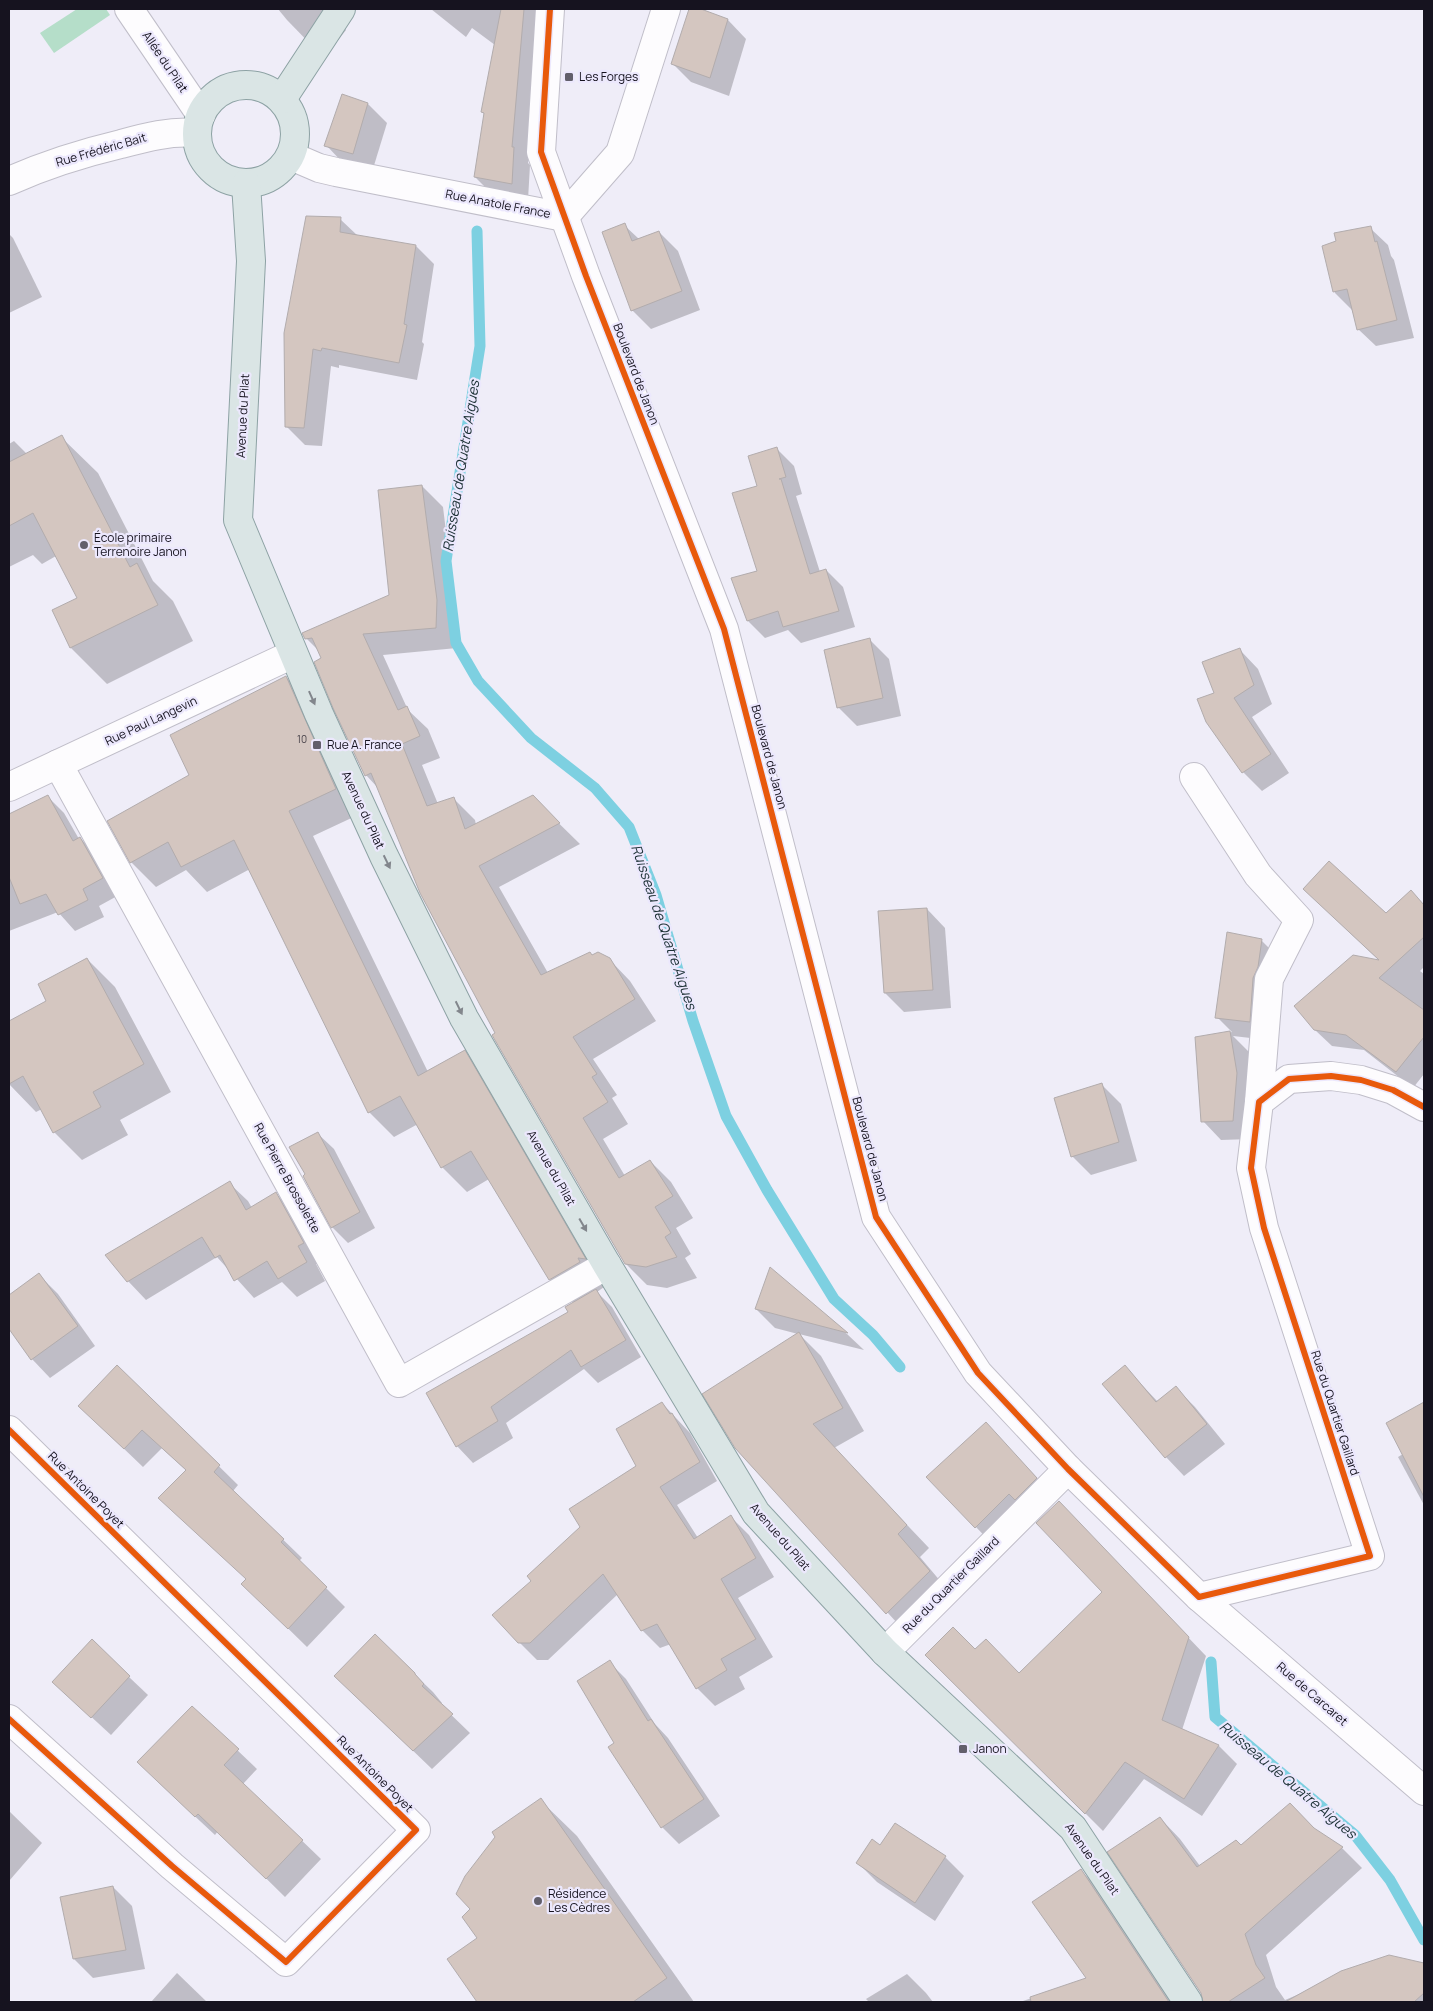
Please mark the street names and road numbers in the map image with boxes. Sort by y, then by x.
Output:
street label: Allée du Pilat [139,28,192,96]
street label: Rue Frédéric Bait [54,128,148,171]
street label: Rue Anatole France [444,185,552,222]
street label: Boulevard de Janon [609,321,664,427]
street label: Avenue du Pilat [232,373,253,459]
street label: Rue Paul Langevin [102,692,200,749]
street label: Boulevard de Janon [747,703,792,811]
street label: Avenue du Pilat [338,768,389,852]
street label: Boulevard de Janon [848,1095,893,1203]
street label: Rue Pierre Brossolette [250,1120,325,1236]
street label: Avenue du Pilat [523,1127,580,1209]
street label: Rue du Quartier Gaillard [1307,1348,1364,1477]
street label: Rue Antoine Poyet [44,1448,128,1532]
street label: Avenue du Pilat [746,1499,815,1574]
street label: Rue du Quartier Gaillard [899,1533,1003,1637]
street label: Rue de Carcaret [1273,1658,1352,1729]
street label: Rue Antoine Poyet [333,1732,417,1816]
street label: Avenue du Pilat [1061,1819,1124,1898]

